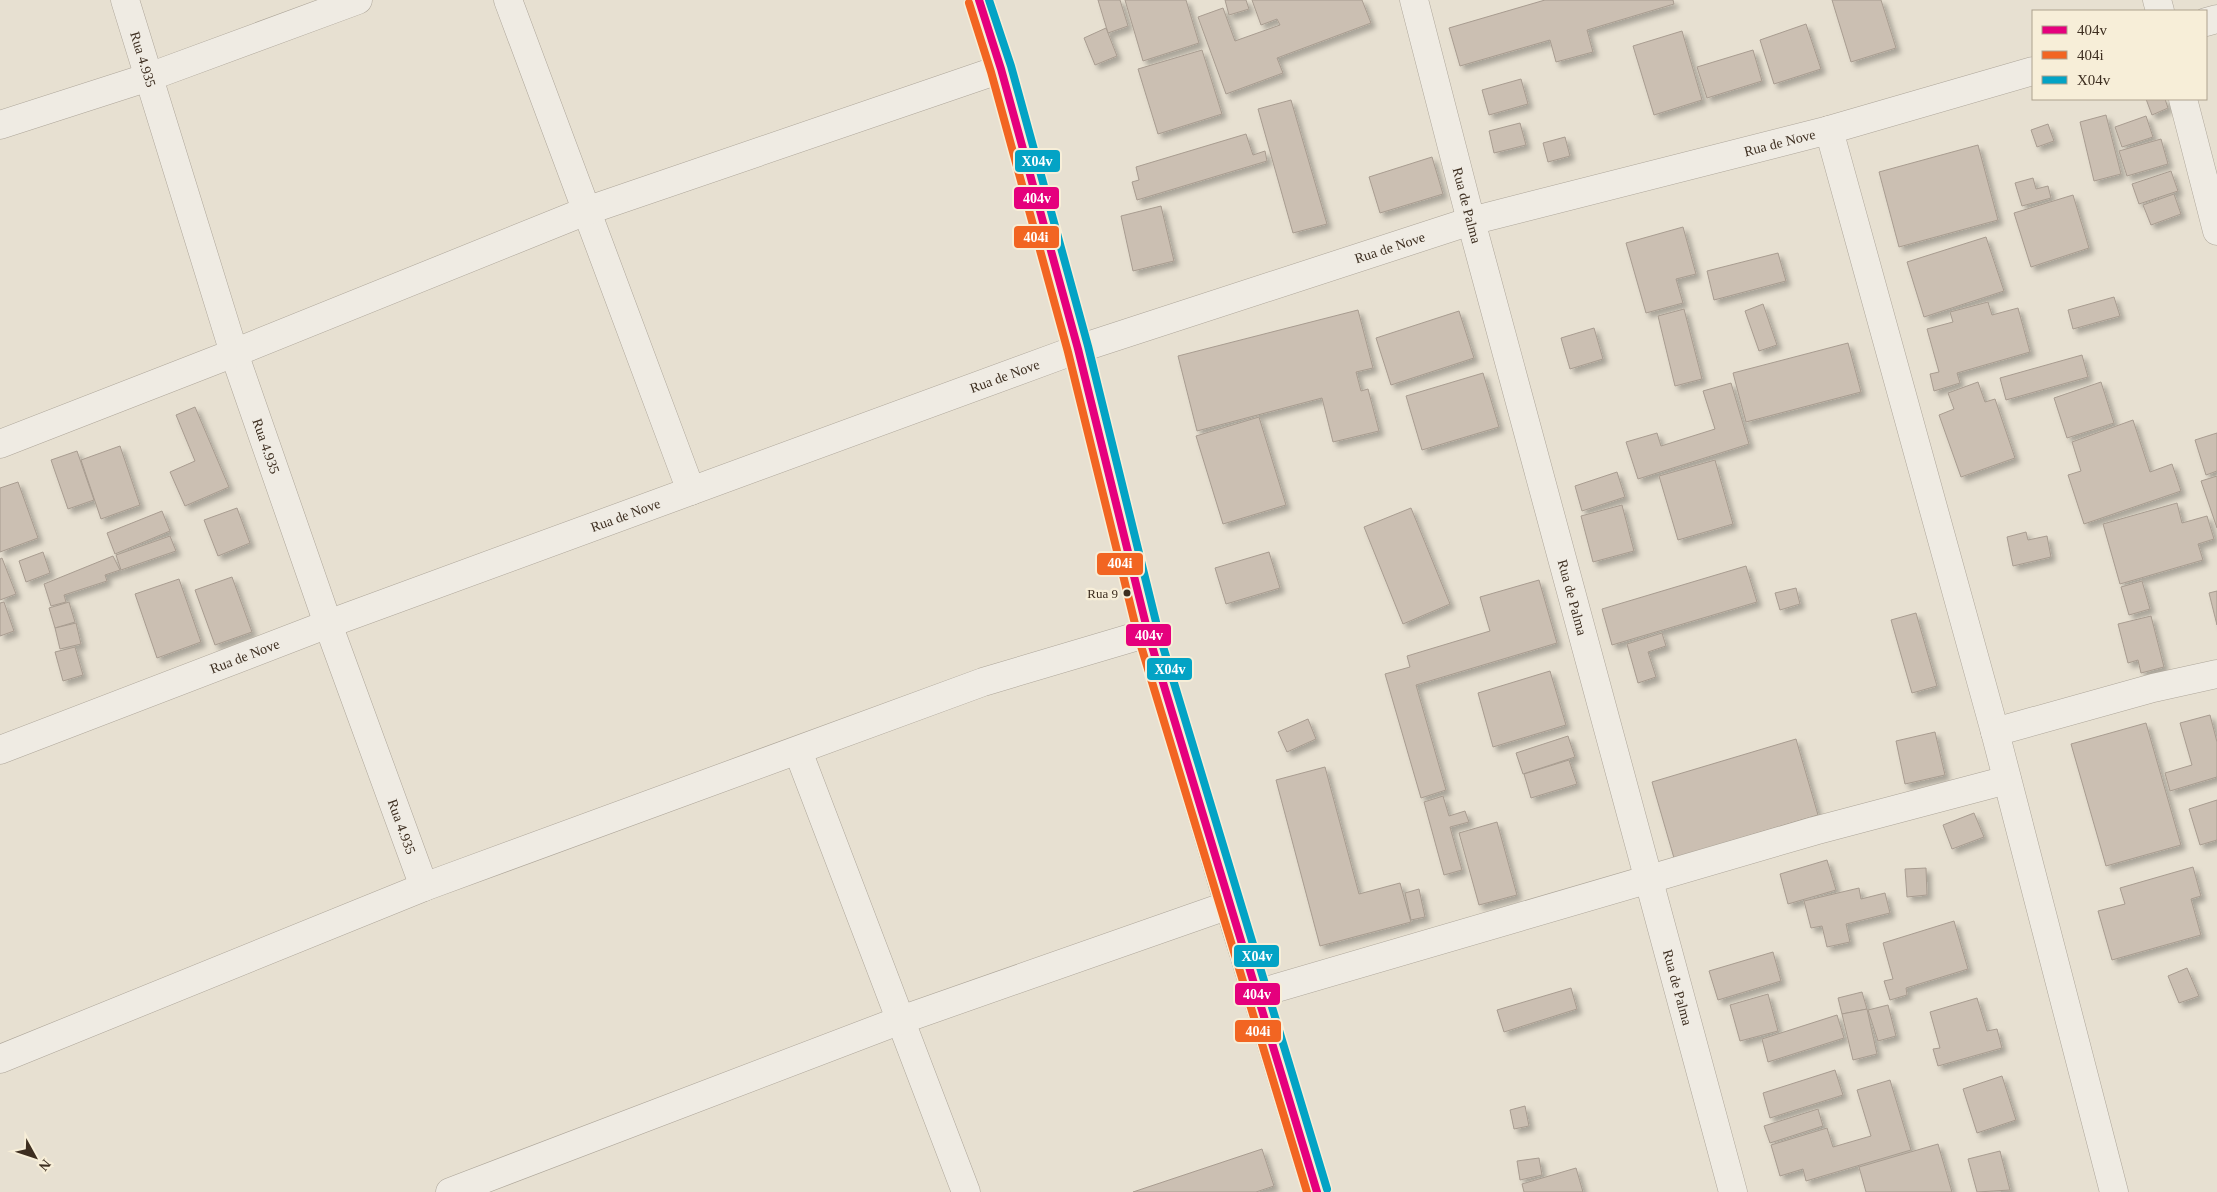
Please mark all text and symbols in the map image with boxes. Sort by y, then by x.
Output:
legend [2032,10,2207,100]
text: 404v [2077,22,2108,38]
street label: Rua 4.935 [128,30,159,89]
text: 404i [2077,47,2104,63]
text: X04v [2077,72,2111,88]
street label: Rua de Nove [1742,126,1817,159]
line badge: X04v [1014,149,1061,173]
text: X04v [1021,154,1053,169]
street label: Rua de Palma [1450,166,1484,246]
line badge: 404v [1013,186,1060,210]
text: 404v [1023,191,1051,206]
line badge: 404i [1013,225,1060,249]
street label: Rua de Nove [1353,229,1427,266]
text: 404i [1024,230,1049,245]
street label: Rua de Nove [968,356,1041,396]
street label: Rua 4.935 [250,416,283,476]
street label: Rua de Nove [588,495,662,535]
line badge: 404i [1096,552,1144,576]
text: 404i [1108,556,1133,571]
street label: Rua de Palma [1555,558,1590,638]
place label: Rua 9 [1087,586,1118,601]
marker: Rua 9 [1122,588,1132,598]
line badge: 404v [1125,623,1172,647]
text: 404v [1135,628,1163,643]
street label: Rua de Nove [208,636,281,676]
line badge: X04v [1146,657,1193,681]
text: X04v [1154,662,1186,677]
street label: Rua 4.935 [385,797,419,856]
line badge: X04v [1233,944,1280,968]
street label: Rua de Palma [1660,948,1695,1028]
text: X04v [1241,949,1273,964]
line badge: 404v [1234,982,1281,1006]
text: 404v [1243,987,1271,1002]
line badge: 404i [1234,1019,1282,1043]
text: 404i [1246,1024,1271,1039]
north arrow [10,1132,60,1182]
text: N [36,1156,54,1174]

